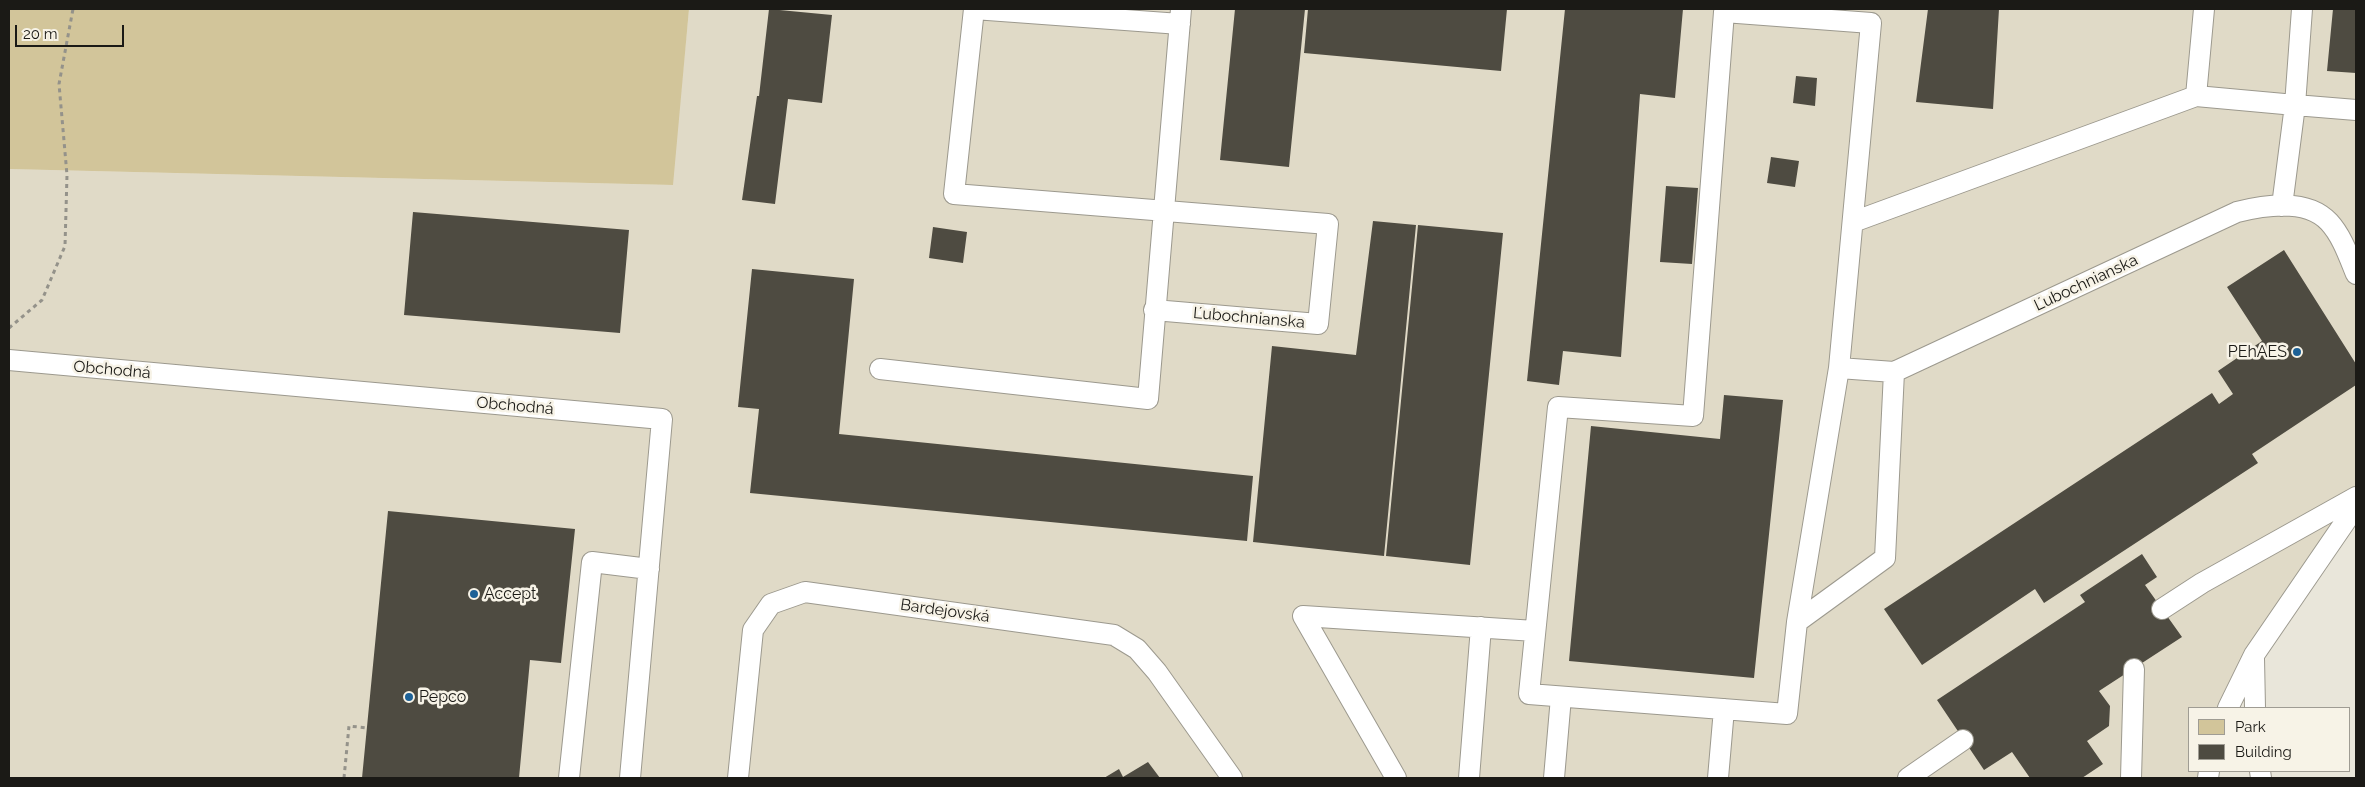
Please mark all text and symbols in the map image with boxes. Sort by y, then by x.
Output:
scale bar [18,15,126,47]
text: 20 m [23,25,58,43]
street label: Ľubochnianska [2031,251,2141,315]
street label: Ľubochnianska [1192,304,1306,332]
place label: PEhAES [2228,342,2287,362]
marker: PEhAES [2291,346,2303,358]
street label: Obchodná [73,357,151,383]
street label: Obchodná [476,393,554,419]
place label: Accept [484,584,536,604]
marker: Accept [468,588,480,600]
street label: Bardejovská [899,595,991,627]
place label: Pepco [419,687,466,707]
marker: Pepco [403,691,415,703]
legend [2188,707,2350,772]
text: Park [2235,718,2266,736]
text: Building [2235,743,2292,761]

